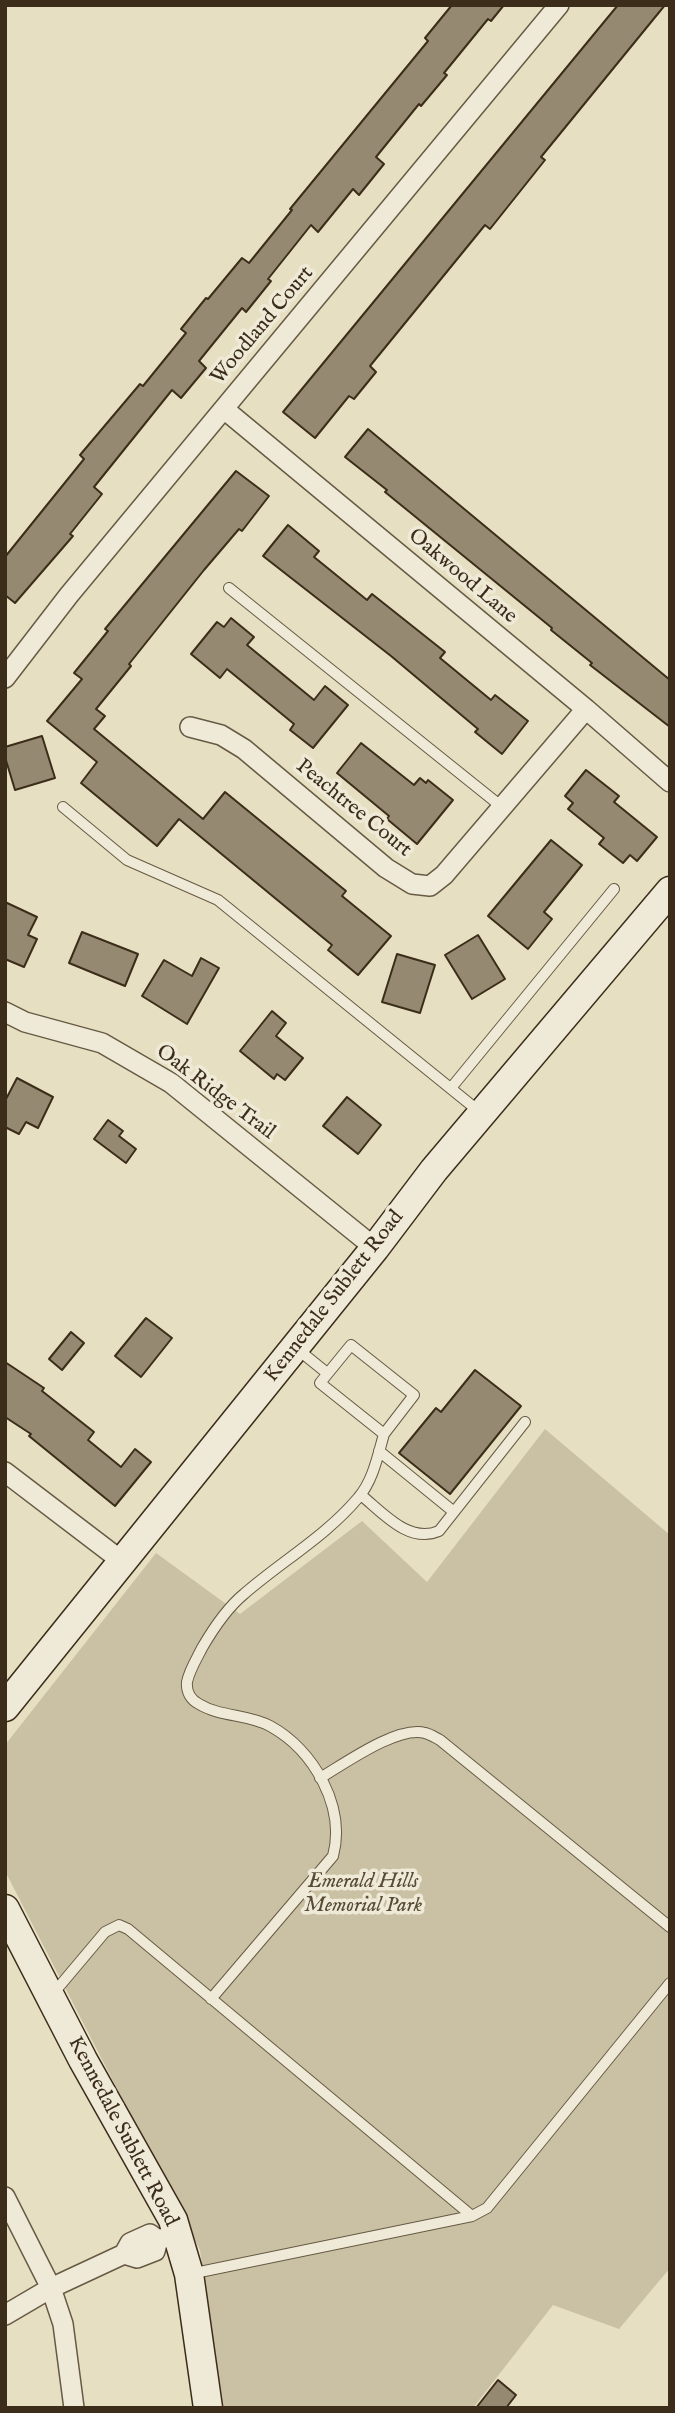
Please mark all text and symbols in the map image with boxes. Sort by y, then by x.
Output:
street label: Woodland Court [206,262,320,390]
street label: Oakwood Lane [402,524,522,630]
street label: Peachtree Court [290,755,416,863]
street label: Oak Ridge Trail [151,1040,279,1146]
street label: Kennedale Sublett Road [260,1206,410,1388]
park label: Emerald Hills Memorial Park [304,1870,422,1920]
street label: Kennedale Sublett Road [61,2033,183,2231]

